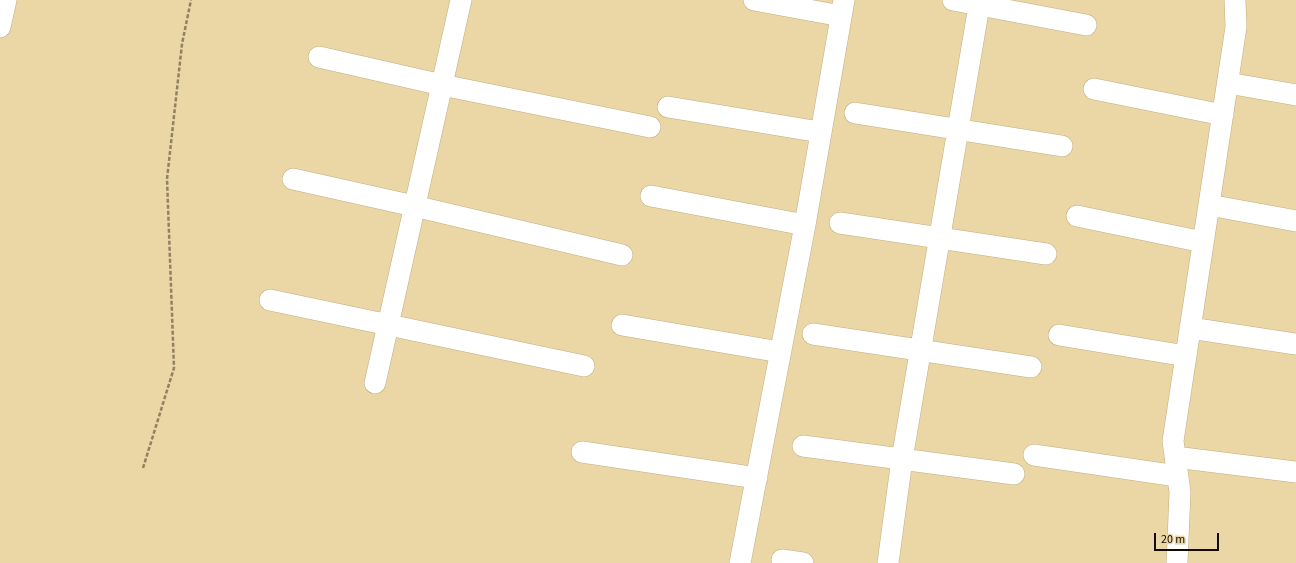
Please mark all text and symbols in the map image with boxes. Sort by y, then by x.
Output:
scale bar [1156,525,1221,551]
text: 20 m [1161,531,1185,548]

